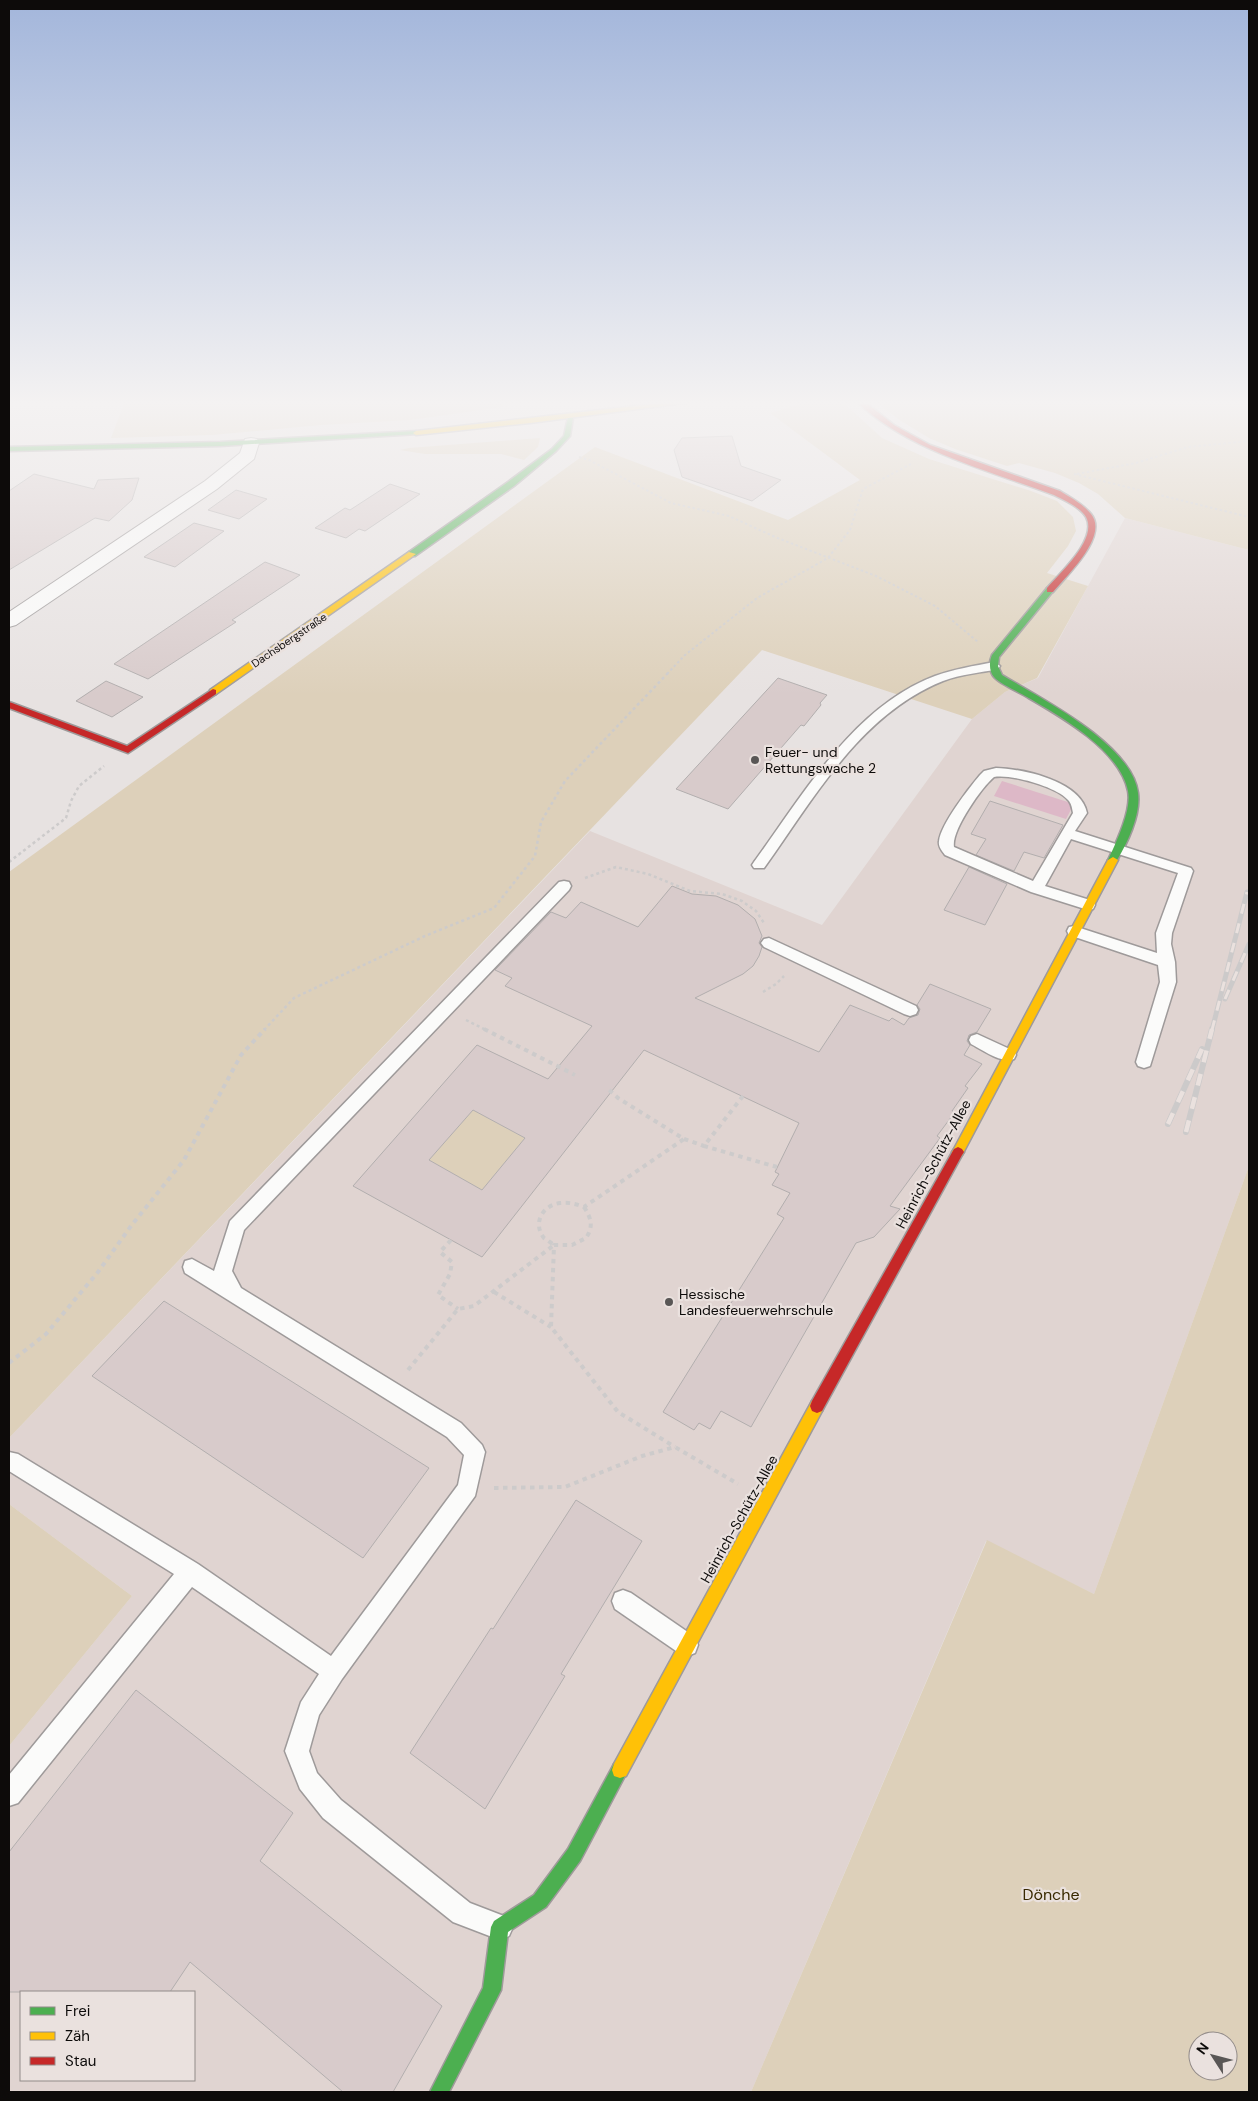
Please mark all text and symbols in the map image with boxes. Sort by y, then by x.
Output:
street label: Dachsbergstraße [249,610,329,670]
place label: Feuer- und Rettungswache 2 [765,743,876,777]
marker: Feuer- und Rettungswache 2 [749,754,761,766]
street label: Heinrich-Schütz-Allee [891,1096,975,1232]
place label: Hessische Landesfeuerwehrschule [679,1285,833,1319]
marker: Hessische Landesfeuerwehrschule [663,1296,675,1308]
street label: Heinrich-Schütz-Allee [696,1452,782,1586]
park label: Dönche [1022,1884,1080,1905]
legend [20,1991,195,2081]
text: Frei [65,2001,90,2021]
text: Zäh [65,2026,90,2046]
north arrow [1188,2031,1238,2081]
text: N [1192,2039,1213,2058]
text: Stau [65,2051,96,2071]

